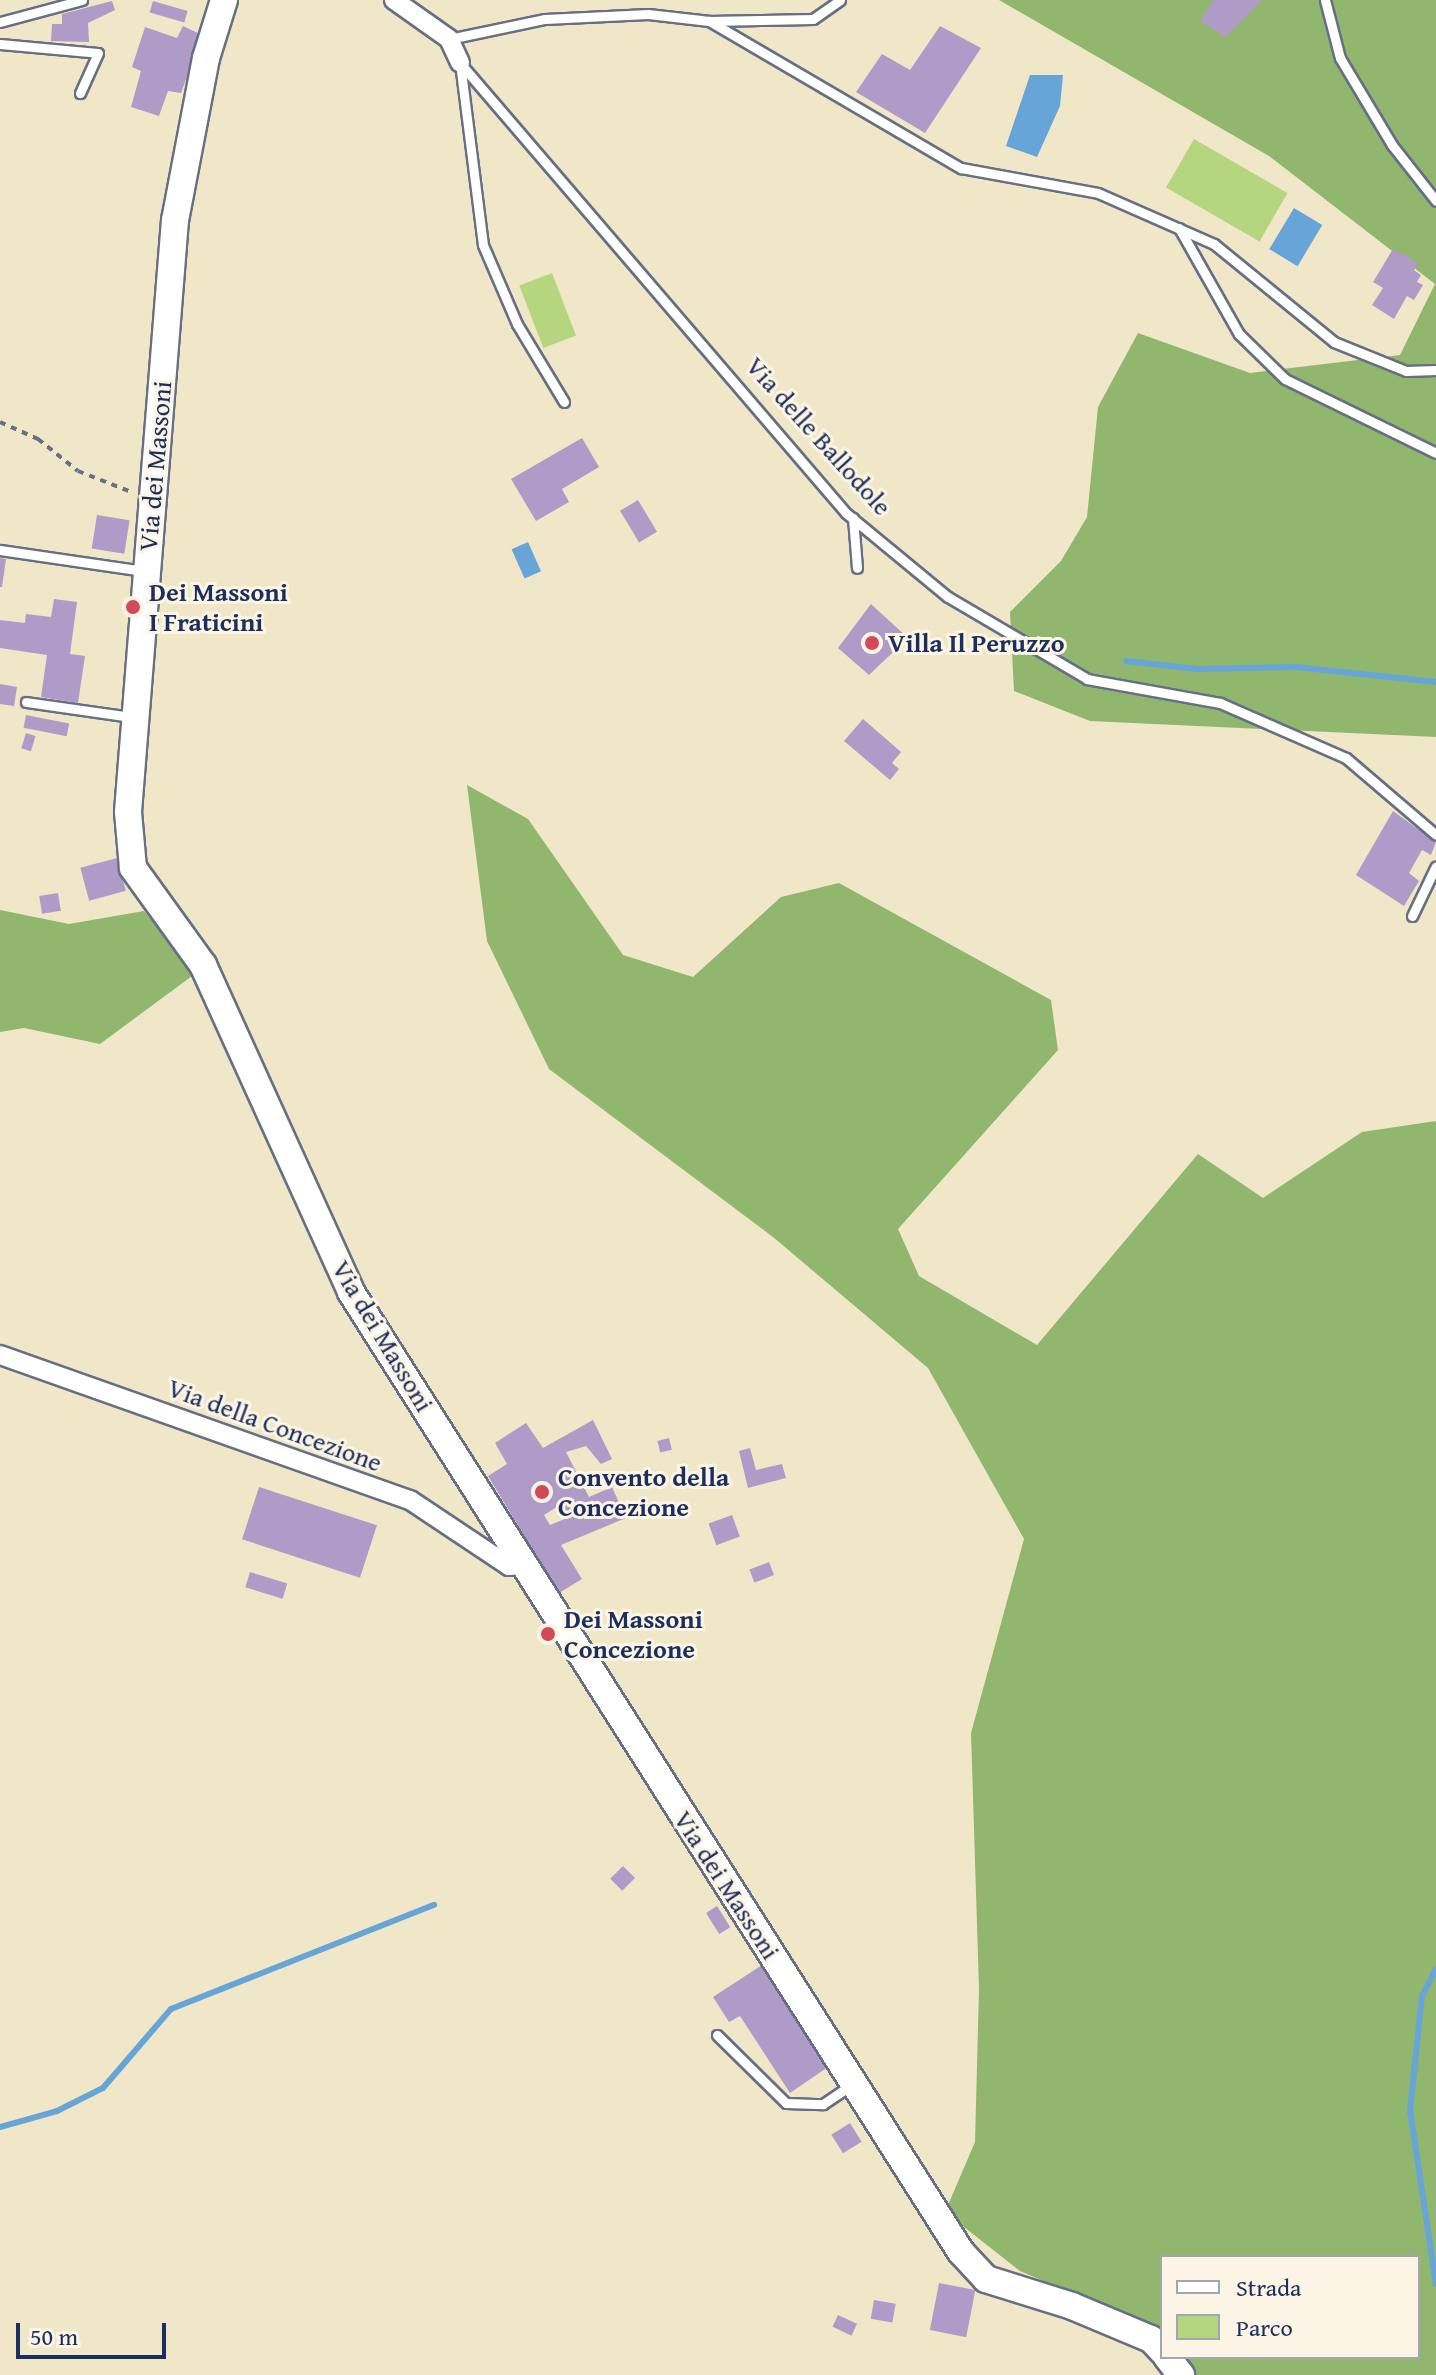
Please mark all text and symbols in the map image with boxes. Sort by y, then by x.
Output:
street label: Via delle Ballodole [740,350,898,522]
street label: Via dei Massoni [132,380,178,552]
place label: Dei Massoni I Fraticini [149,576,288,638]
marker: Dei Massoni I Fraticini [124,598,142,616]
place label: Villa Il Peruzzo [888,627,1065,659]
marker: Villa Il Peruzzo [863,634,881,652]
street label: Via dei Massoni [326,1255,440,1417]
street label: Via della Concezione [164,1372,386,1478]
place label: Convento della Concezione [558,1461,729,1522]
marker: Convento della Concezione [533,1483,551,1501]
place label: Dei Massoni Concezione [564,1603,703,1664]
marker: Dei Massoni Concezione [539,1625,557,1643]
street label: Via dei Massoni [667,1805,787,1965]
legend [1160,2255,1420,2359]
text: Strada [1236,2270,1301,2305]
scale bar [20,2307,170,2357]
text: Parco [1236,2310,1293,2345]
text: 50 m [30,2319,78,2354]

